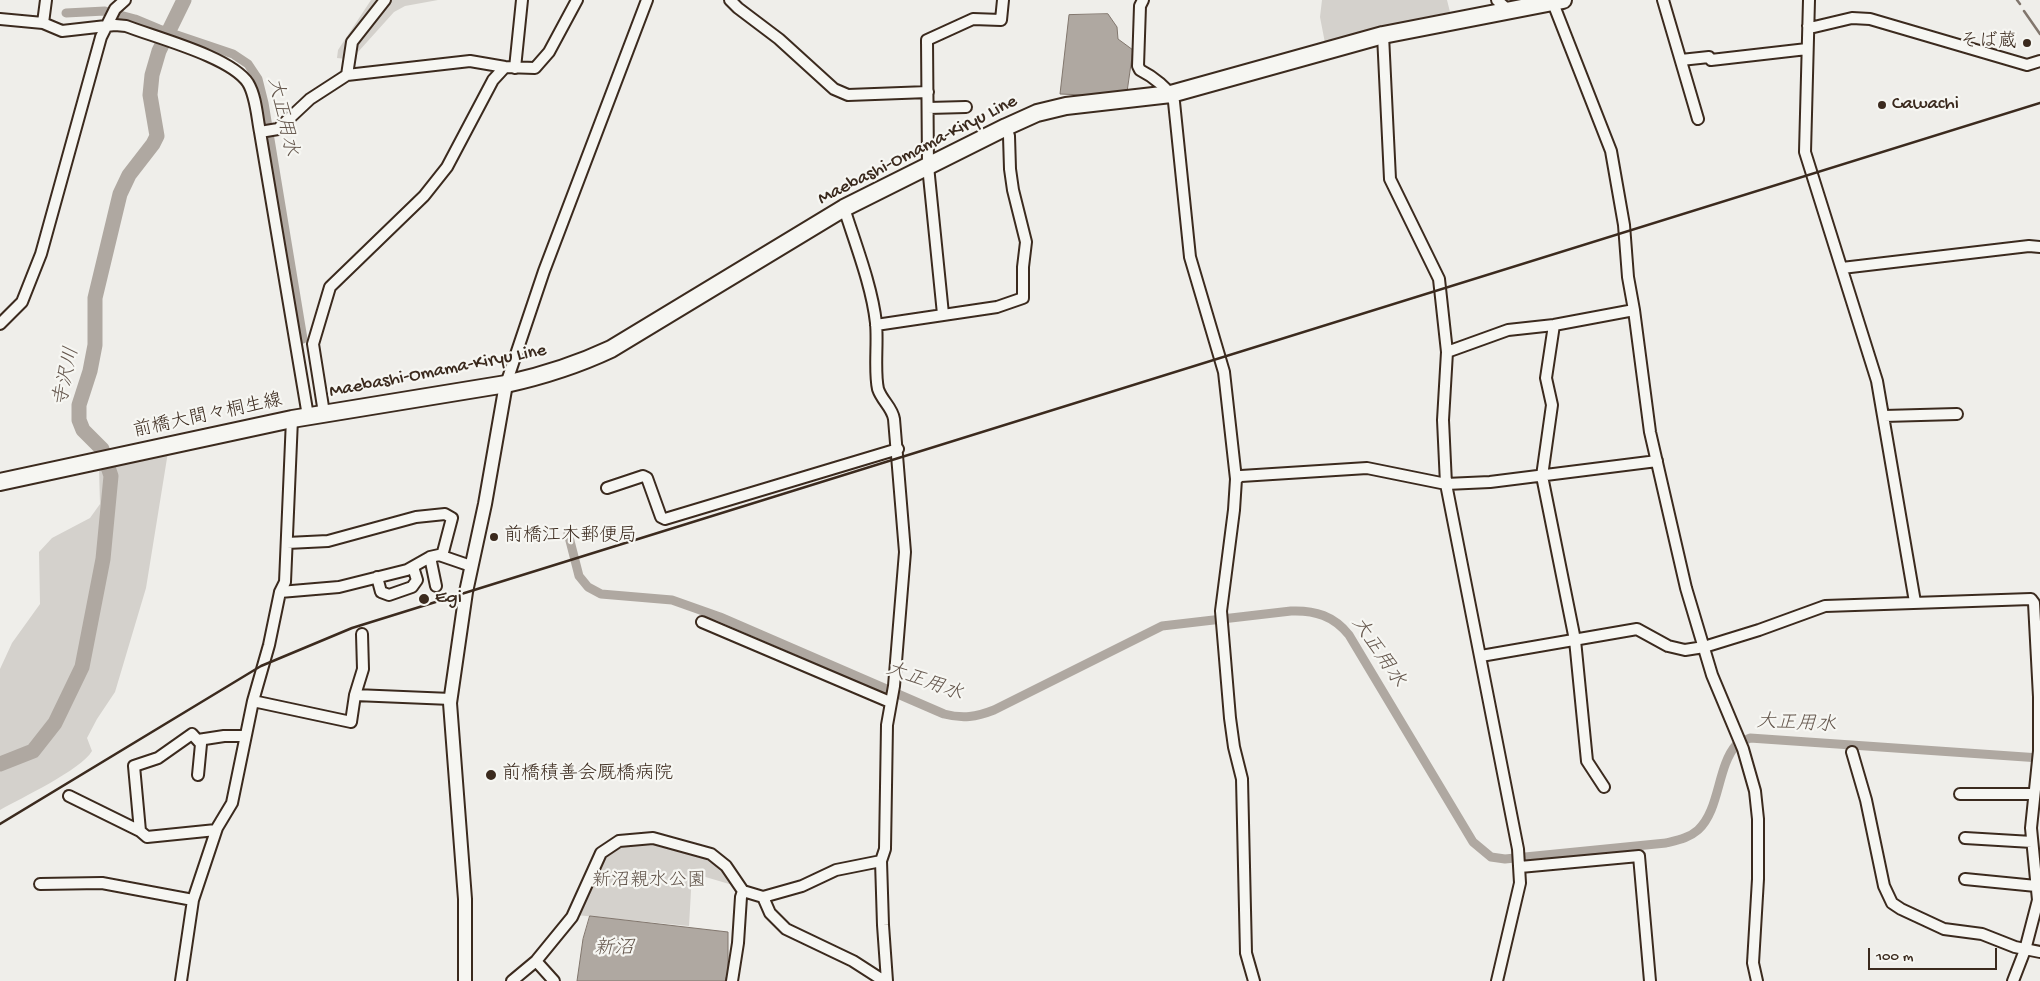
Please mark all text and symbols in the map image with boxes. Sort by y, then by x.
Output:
place label: そば蔵 [1960,32,2017,54]
marker: そば蔵 [2021,37,2033,49]
water label: 大正用水 [260,75,302,159]
street label: Maebashi-Omama-Kiryu Line [814,91,1022,211]
place label: Cawachi [1892,94,1959,116]
marker: Cawachi [1876,99,1888,111]
street label: Maebashi-Omama-Kiryu Line [327,340,549,404]
water label: 寺沢川 [50,345,86,409]
street label: 前橋大間々桐生線 [131,390,285,444]
place label: 前橋江木郵便局 [504,526,637,548]
marker: 前橋江木郵便局 [488,531,500,543]
place label: Egi [435,588,462,610]
marker: Egi [417,592,431,606]
water label: 大正用水 [1345,613,1409,693]
water label: 大正用水 [882,658,966,708]
water label: 大正用水 [1755,711,1837,739]
place label: 前橋積善会厩橋病院 [502,764,673,786]
marker: 前橋積善会厩橋病院 [484,768,498,782]
park label: 新沼親水公園 [592,871,706,893]
water label: 新沼 [594,938,634,962]
scale bar [1870,938,1999,970]
text: 100 m [1876,948,1913,966]

